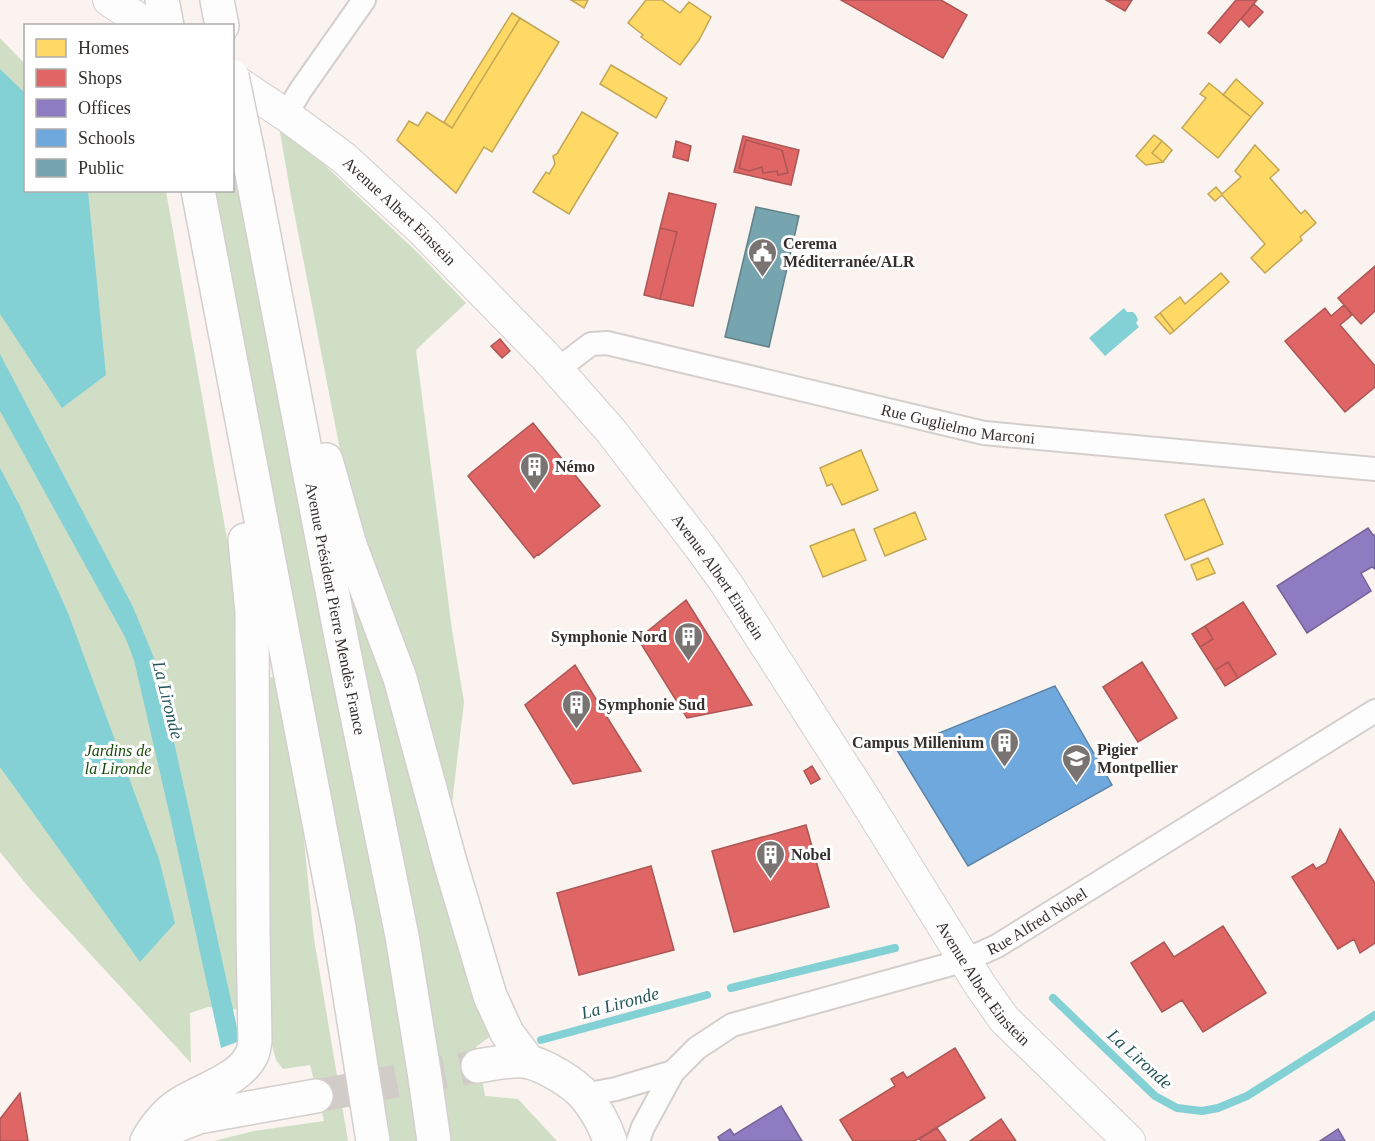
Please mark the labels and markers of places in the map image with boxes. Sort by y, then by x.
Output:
place label: Cerema Méditerranée/ALR [783,235,915,270]
public building icon: Cerema Méditerranée/ALR [746,236,778,278]
building icon: Némo [518,450,550,492]
place label: Némo [555,458,595,475]
building icon: Symphonie Nord [672,620,704,662]
place label: Symphonie Nord [551,628,667,646]
building icon: Symphonie Sud [561,688,593,730]
place label: Symphonie Sud [598,696,705,714]
building icon: Campus Millenium [989,726,1021,768]
place label: Campus Millenium [852,734,985,752]
place label: Pigier Montpellier [1097,741,1178,777]
school or university icon: Pigier Montpellier [1060,742,1092,784]
building icon: Nobel [754,838,786,880]
place label: Nobel [791,846,832,863]

